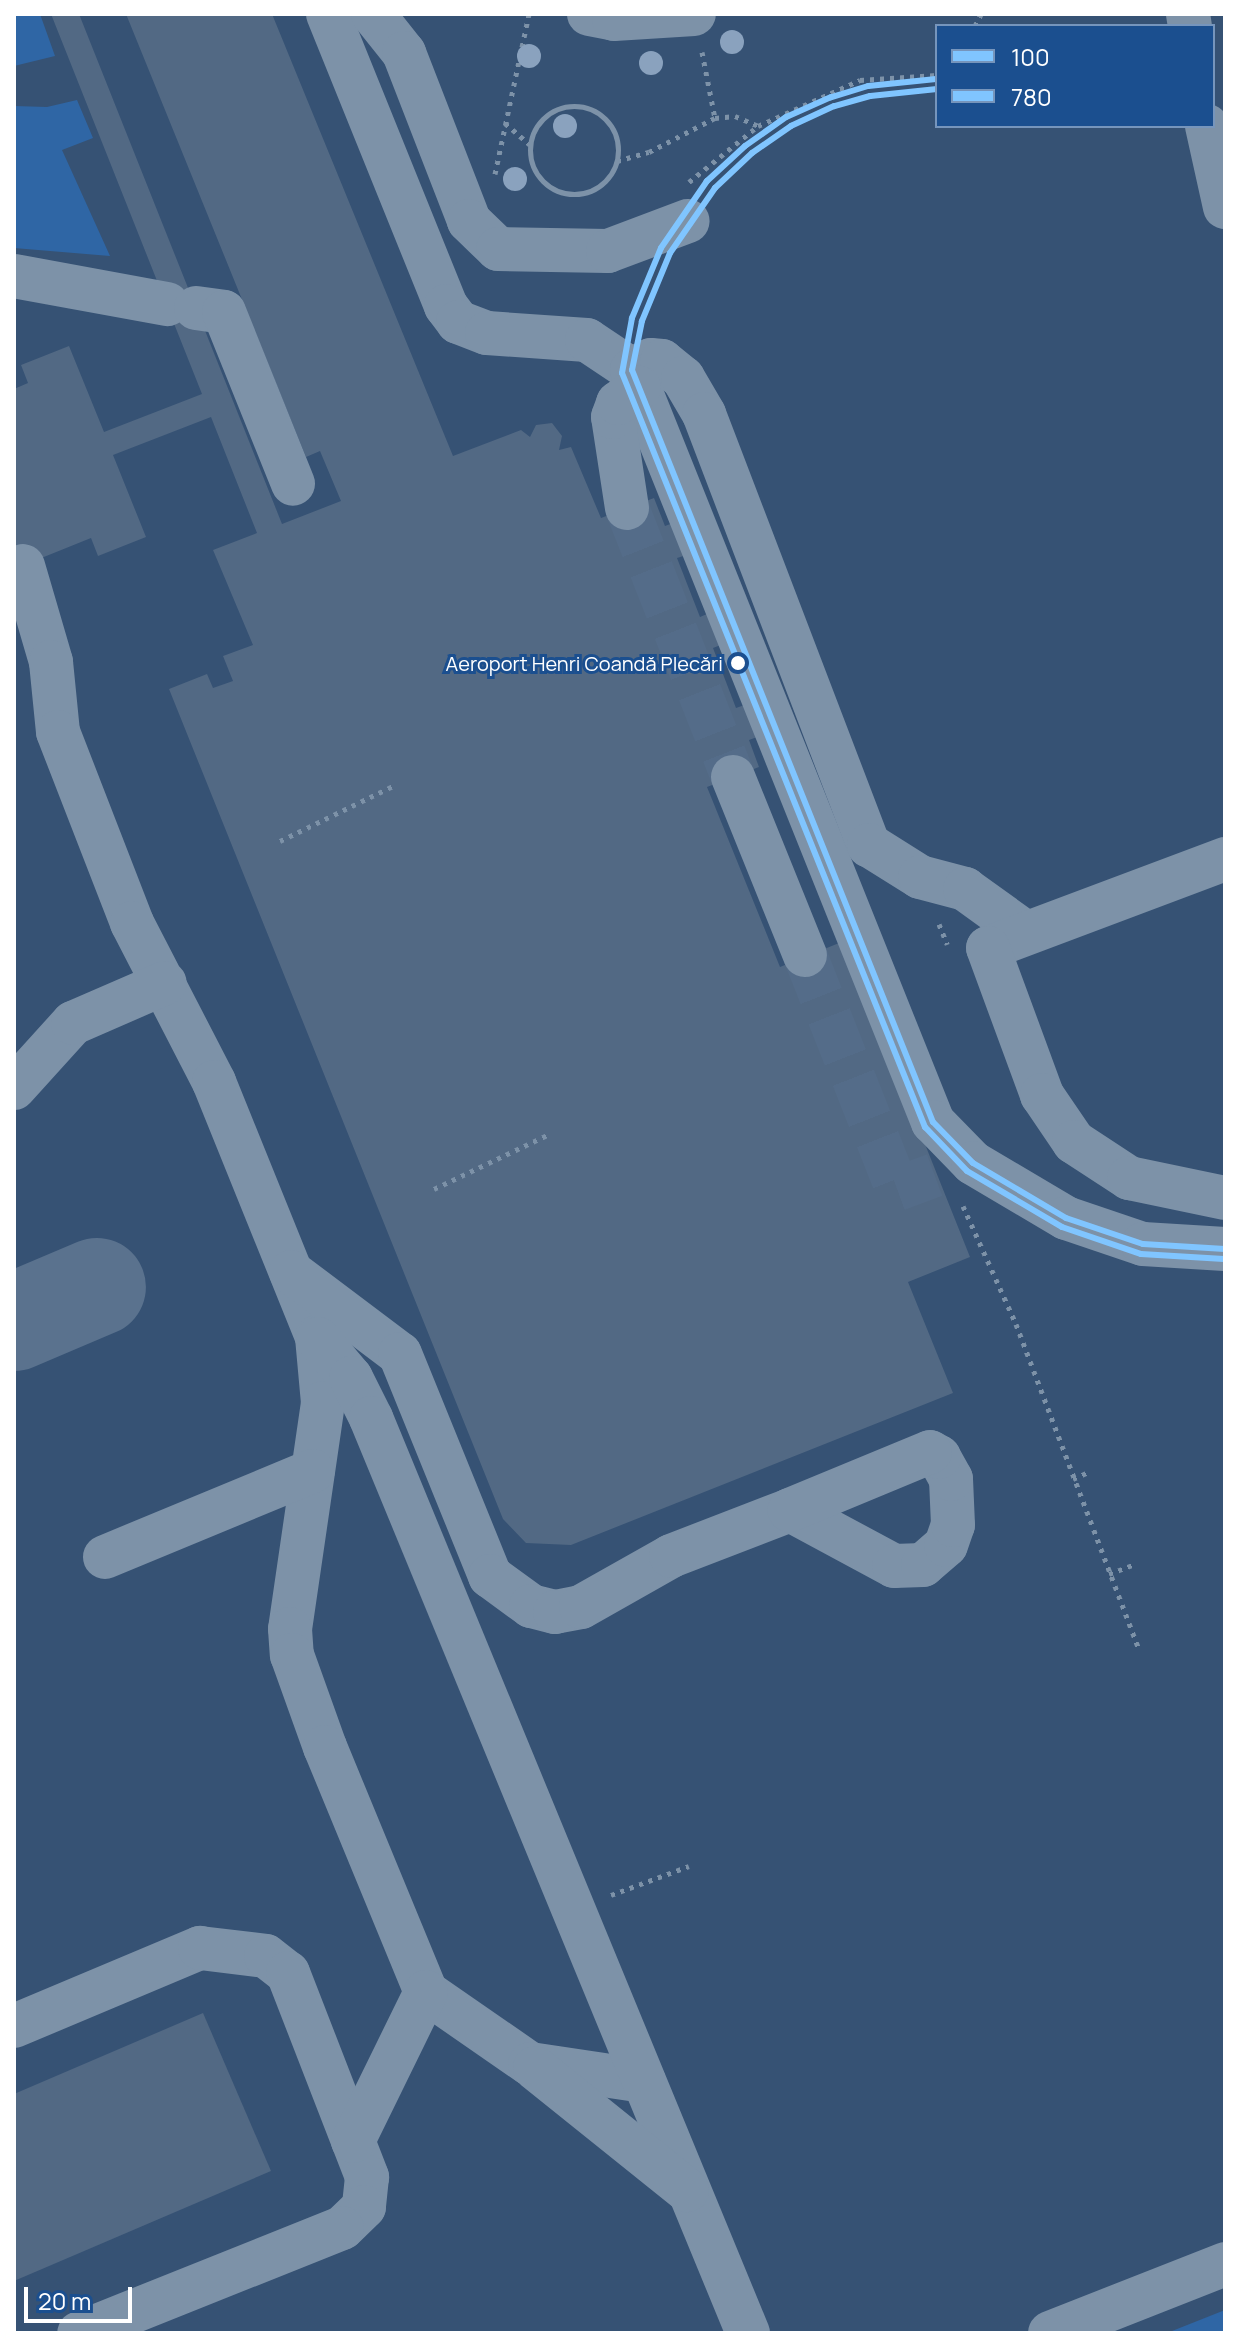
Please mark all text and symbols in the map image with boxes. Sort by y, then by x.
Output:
legend [935,24,1215,128]
text: 100 [1011,40,1050,73]
text: 780 [1011,80,1052,113]
place label: Aeroport Henri Coandă Plecări [446,651,723,675]
marker: Aeroport Henri Coandă Plecări [730,655,746,671]
scale bar [28,2271,136,2321]
text: 20 m [38,2284,91,2317]

